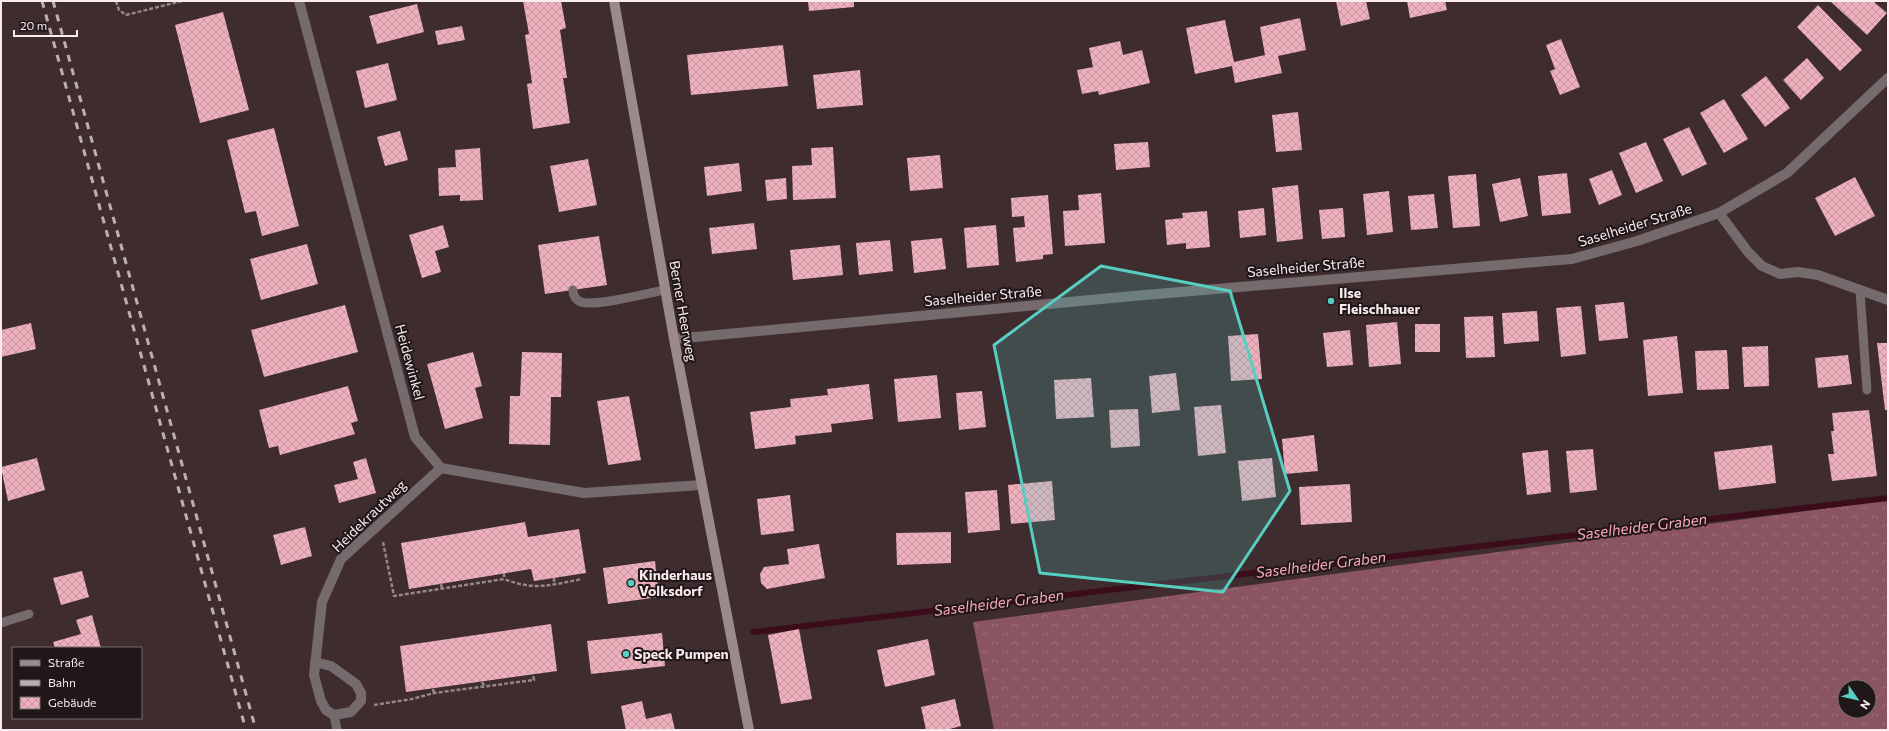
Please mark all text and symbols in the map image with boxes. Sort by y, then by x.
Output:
scale bar [14,12,77,38]
text: 20 m [20,18,47,32]
street label: Saselheider Straße [1576,199,1694,250]
street label: Saselheider Straße [1246,253,1366,280]
street label: Berner Heerweg [666,259,701,363]
street label: Saselheider Straße [923,282,1043,309]
place label: Ilse Fleischhauer [1339,284,1420,317]
marker: Ilse Fleischhauer [1326,296,1336,306]
street label: Heidewinkel [392,322,429,402]
street label: Heidekrautweg [328,476,410,555]
water label: Saselheider Graben [1576,509,1708,543]
water label: Saselheider Graben [1255,547,1387,581]
place label: Kinderhaus Volksdorf [639,566,713,599]
marker: Kinderhaus Volksdorf [626,578,636,588]
water label: Saselheider Graben [933,585,1065,619]
place label: Speck Pumpen [634,645,729,662]
legend [12,647,142,719]
marker: Speck Pumpen [621,649,631,659]
text: Straße [48,655,84,669]
text: Bahn [48,675,76,689]
north arrow [1837,679,1877,719]
text: Gebäude [48,695,96,709]
text: N [1858,698,1873,712]

